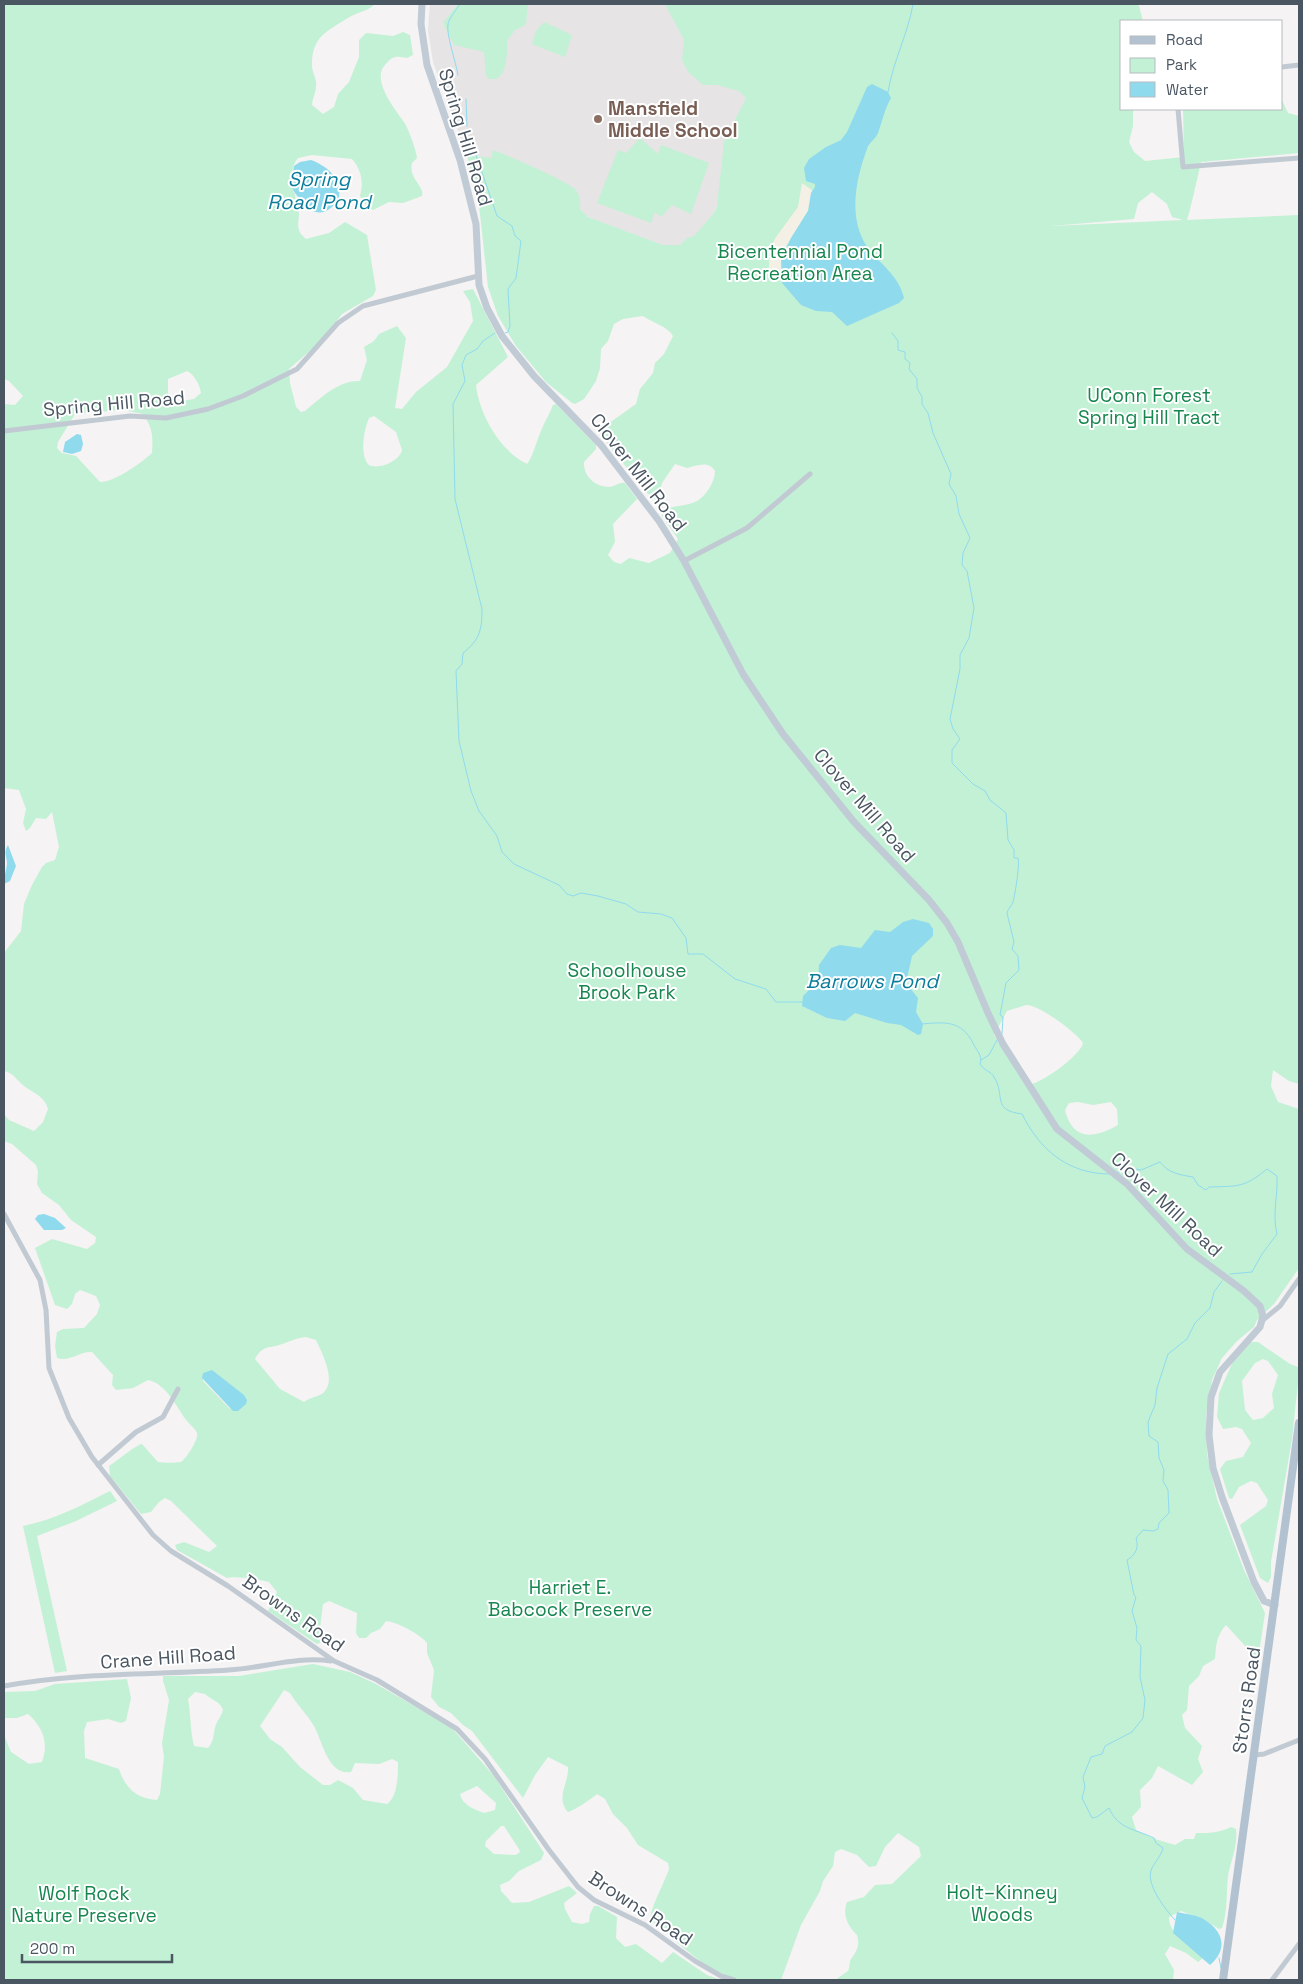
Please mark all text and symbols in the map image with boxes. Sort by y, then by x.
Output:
legend [1120,20,1283,110]
text: Road [1166,30,1203,49]
text: Park [1166,55,1197,74]
street label: Spring Hill Road [433,65,498,209]
text: Water [1166,80,1209,99]
place label: Mansfield Middle School [608,96,738,143]
marker: Mansfield Middle School [592,113,604,125]
water label: Spring Road Pond [267,166,373,215]
park label: Bicentennial Pond Recreation Area [717,239,883,286]
park label: UConn Forest Spring Hill Tract [1078,383,1220,430]
street label: Spring Hill Road [42,385,186,422]
street label: Clover Mill Road [585,408,693,536]
street label: Clover Mill Road [808,743,921,868]
park label: Schoolhouse Brook Park [567,958,687,1005]
water label: Barrows Pond [806,968,940,994]
street label: Clover Mill Road [1106,1146,1228,1262]
street label: Browns Road [238,1569,350,1658]
park label: Harriet E. Babcock Preserve [488,1575,652,1622]
street label: Crane Hill Road [99,1640,237,1675]
street label: Storrs Road [1227,1645,1266,1755]
street label: Browns Road [584,1865,698,1951]
park label: Holt–Kinney Woods [946,1880,1058,1927]
park label: Wolf Rock Nature Preserve [11,1881,157,1928]
scale bar [22,1932,172,1964]
text: 200 m [30,1939,75,1958]

